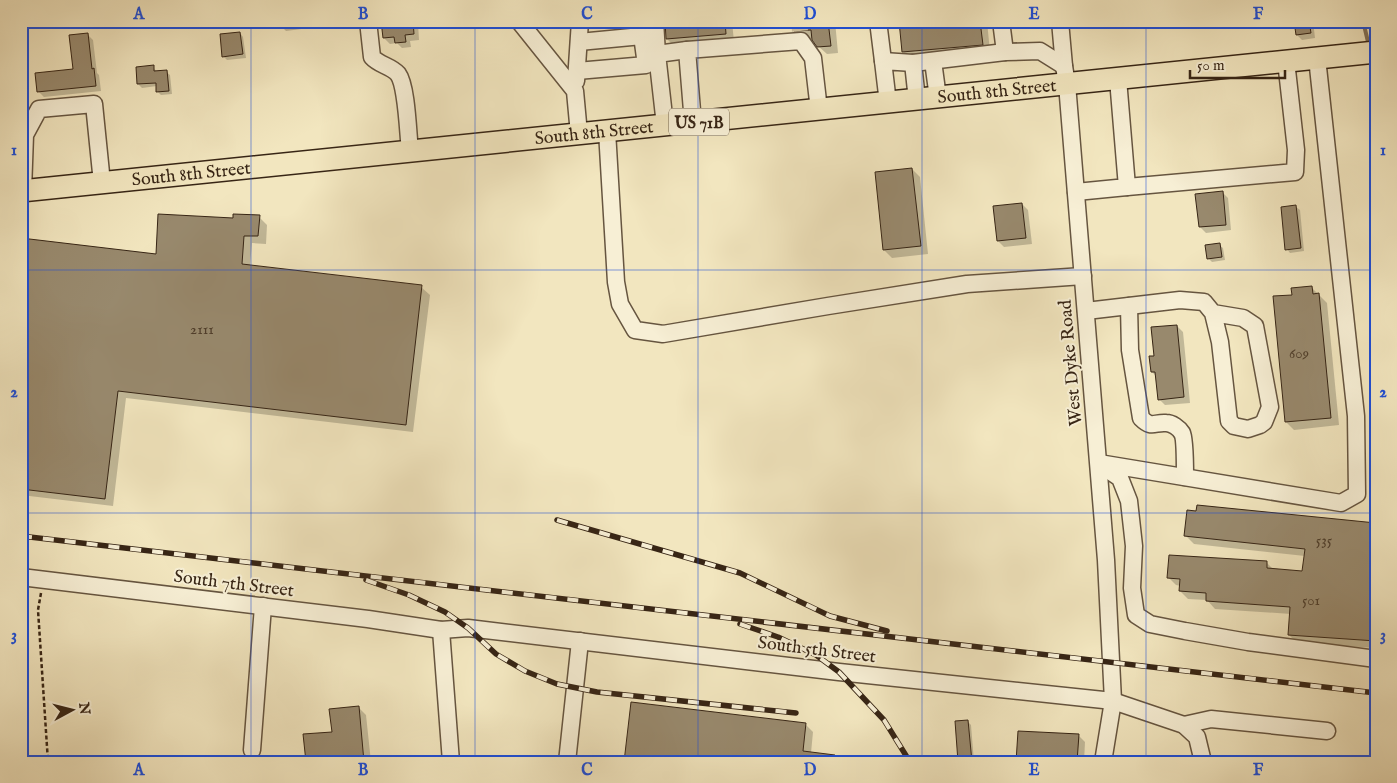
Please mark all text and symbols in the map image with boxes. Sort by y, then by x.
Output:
text: A [133,5,146,25]
text: B [358,5,369,25]
text: C [581,5,593,25]
text: D [804,5,817,25]
text: E [1028,5,1040,25]
text: F [1253,5,1264,25]
scale bar [1190,48,1284,80]
text: 50 m [1197,56,1225,75]
street label: South 8th Street [936,75,1058,110]
road number: US 71B [669,108,729,136]
street label: South 8th Street [534,116,655,151]
text: 1 [11,141,17,161]
text: 1 [1380,141,1386,161]
street label: South 8th Street [131,158,252,193]
street label: West Dyke Road [1054,299,1088,427]
house number: 2111 [190,320,214,339]
house number: 609 [1289,344,1309,363]
text: 2 [10,383,18,403]
text: 2 [1379,383,1387,403]
house number: 535 [1316,531,1333,550]
street label: South 7th Street [173,566,295,603]
house number: 501 [1302,591,1320,610]
text: 3 [11,626,17,646]
text: 3 [1380,626,1386,646]
street label: South 5th Street [756,632,877,669]
north arrow [48,686,98,736]
text: N [74,700,94,716]
text: A [133,761,146,781]
text: B [358,761,369,781]
text: C [581,761,593,781]
text: D [804,761,817,781]
text: E [1028,761,1040,781]
text: F [1253,761,1264,781]

